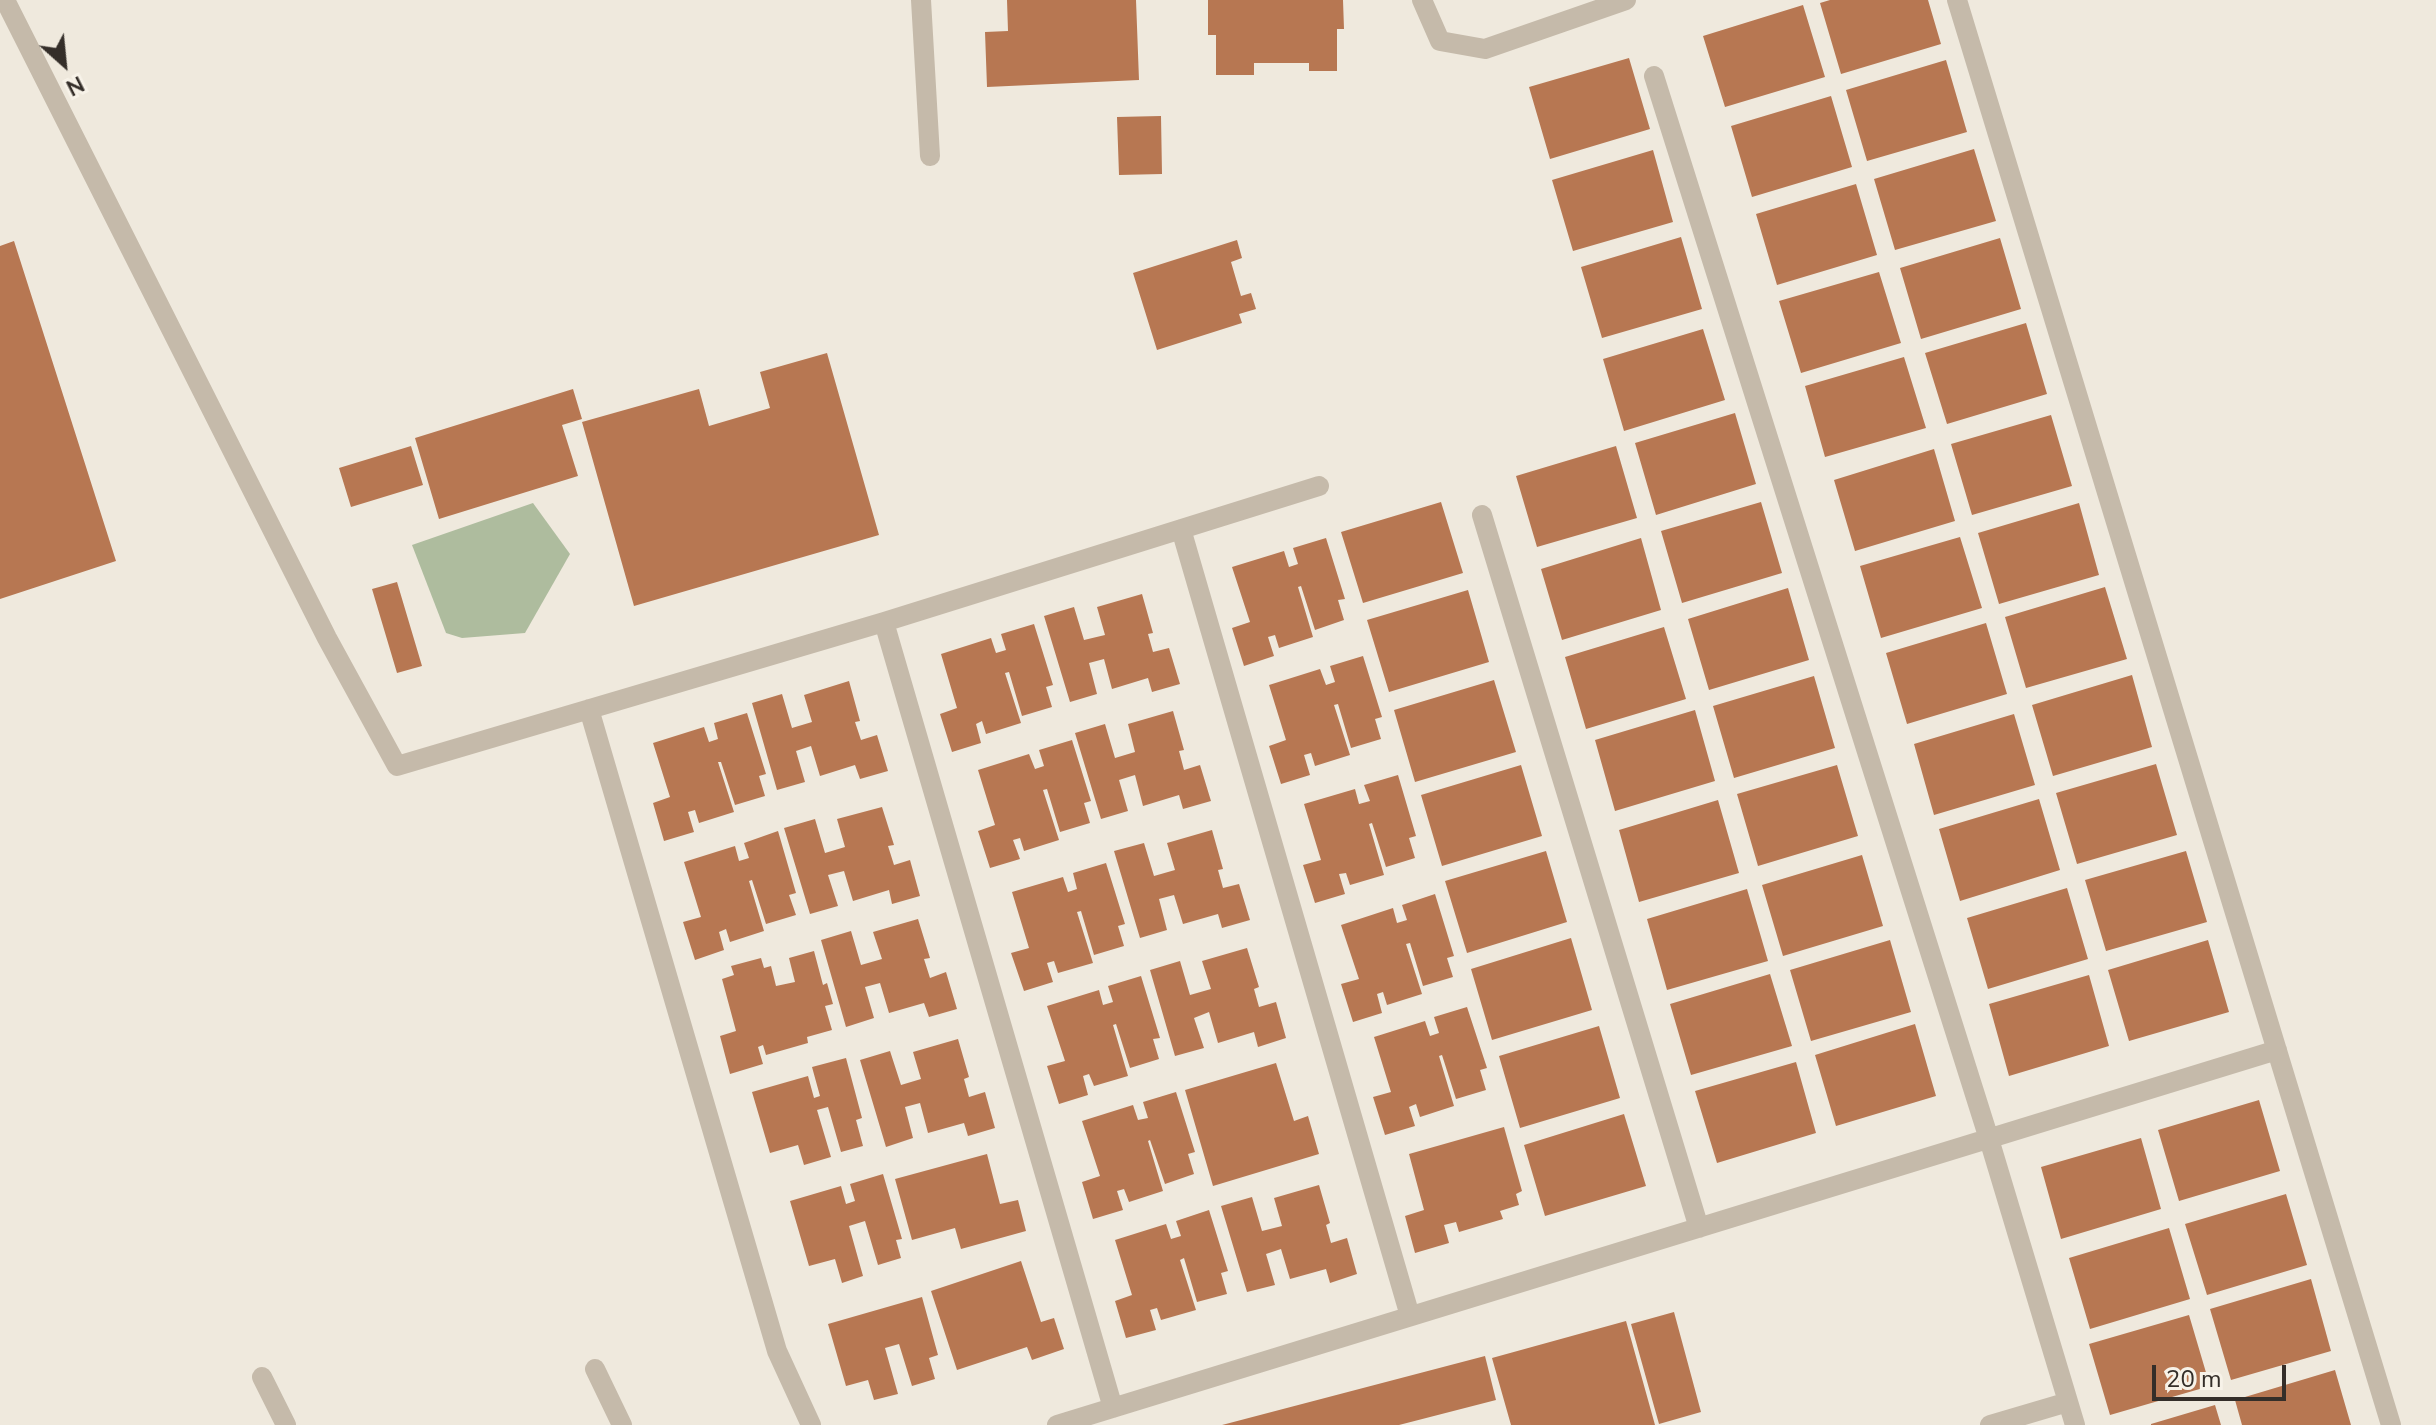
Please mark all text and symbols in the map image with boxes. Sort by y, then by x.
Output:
north arrow [24,24,104,104]
text: N [61,68,89,102]
scale bar [2156,1349,2290,1399]
text: 20 m [2166,1363,2222,1395]

